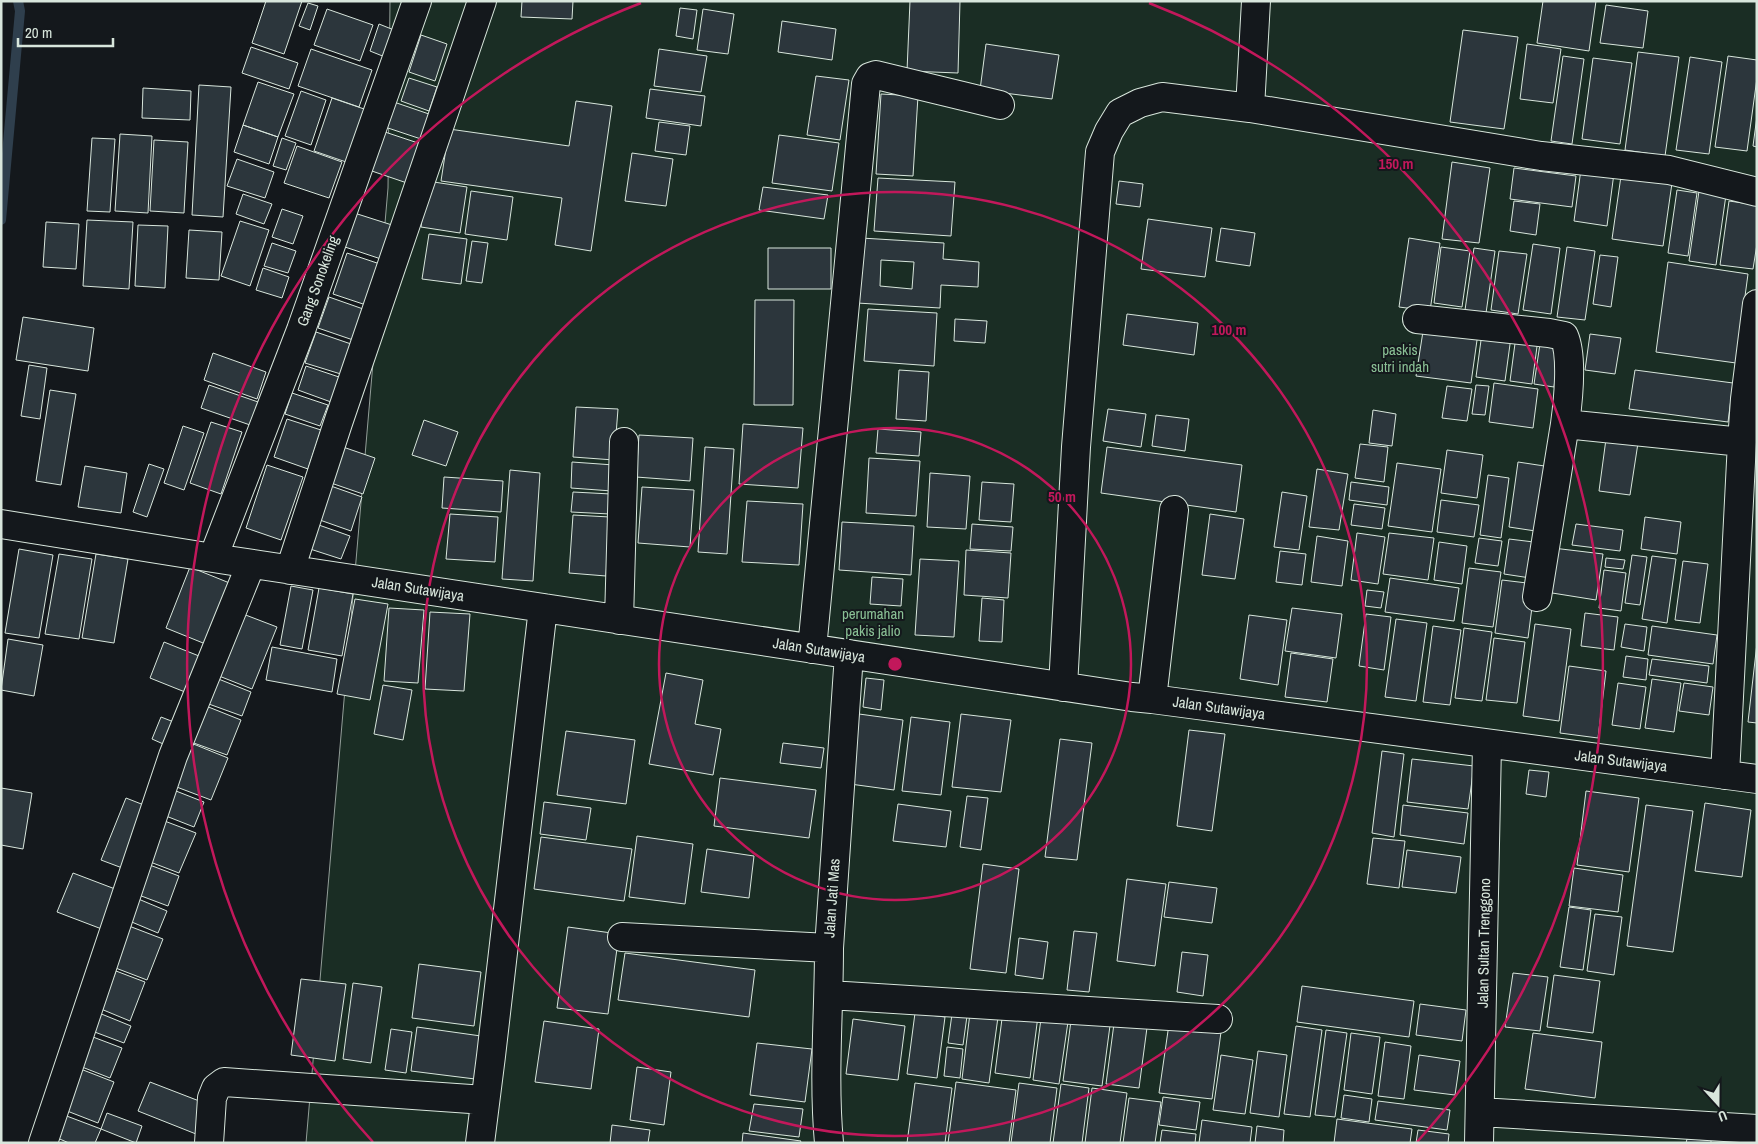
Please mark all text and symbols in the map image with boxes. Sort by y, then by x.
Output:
scale bar [18,15,112,47]
text: 20 m [25,22,52,43]
text: 150 m [1379,153,1413,174]
street label: Gang Sonokeling [291,232,344,329]
text: 100 m [1212,319,1246,340]
park label: paskis sutri indah [1371,339,1429,377]
text: 50 m [1048,486,1076,507]
street label: Jalan Sutawijaya [371,571,466,606]
park label: perumahan pakis jalio [842,603,904,641]
street label: Jalan Sutawijaya [772,632,867,667]
centre of rings [886,655,904,673]
street label: Jalan Sutawijaya [1172,691,1267,724]
street label: Jalan Sutawijaya [1574,744,1669,777]
street label: Jalan Jati Mas [818,858,845,938]
street label: Jalan Sultan Trenggono [1472,878,1495,1008]
north arrow [1693,1079,1743,1129]
text: U [1716,1106,1730,1126]

